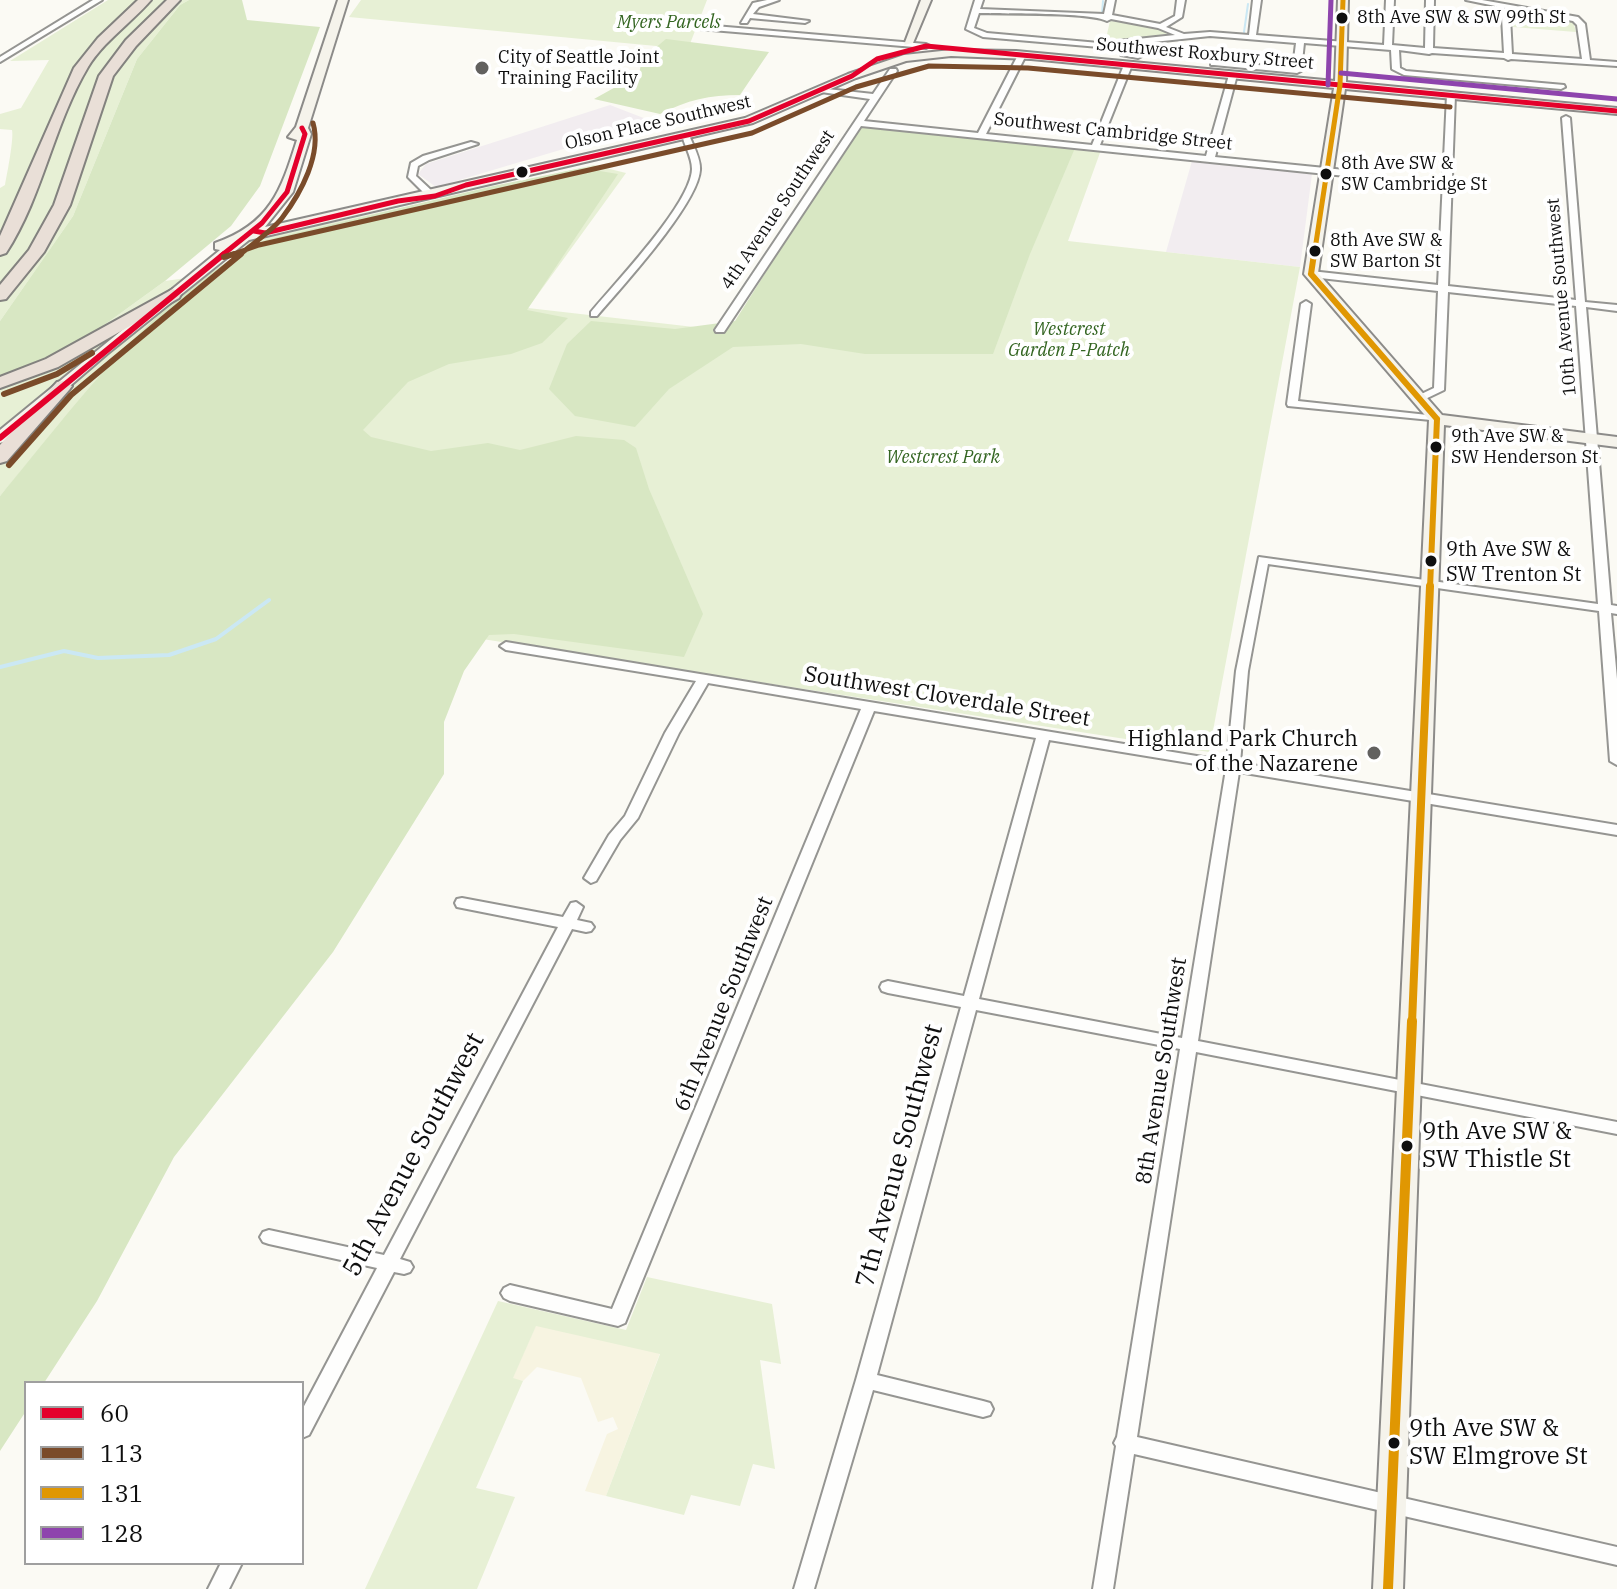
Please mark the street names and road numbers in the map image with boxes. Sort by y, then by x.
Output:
street label: Southwest Roxbury Street [1095,34,1315,74]
street label: Olson Place Southwest [563,91,753,155]
street label: Southwest Cambridge Street [993,109,1233,155]
street label: 4th Avenue Southwest [717,126,839,294]
street label: 10th Avenue Southwest [1543,197,1581,397]
street label: Southwest Cloverdale Street [802,661,1092,733]
street label: 6th Avenue Southwest [669,893,779,1115]
street label: 8th Avenue Southwest [1131,956,1193,1186]
street label: 7th Avenue Southwest [850,1021,950,1291]
street label: 5th Avenue Southwest [337,1028,491,1282]

